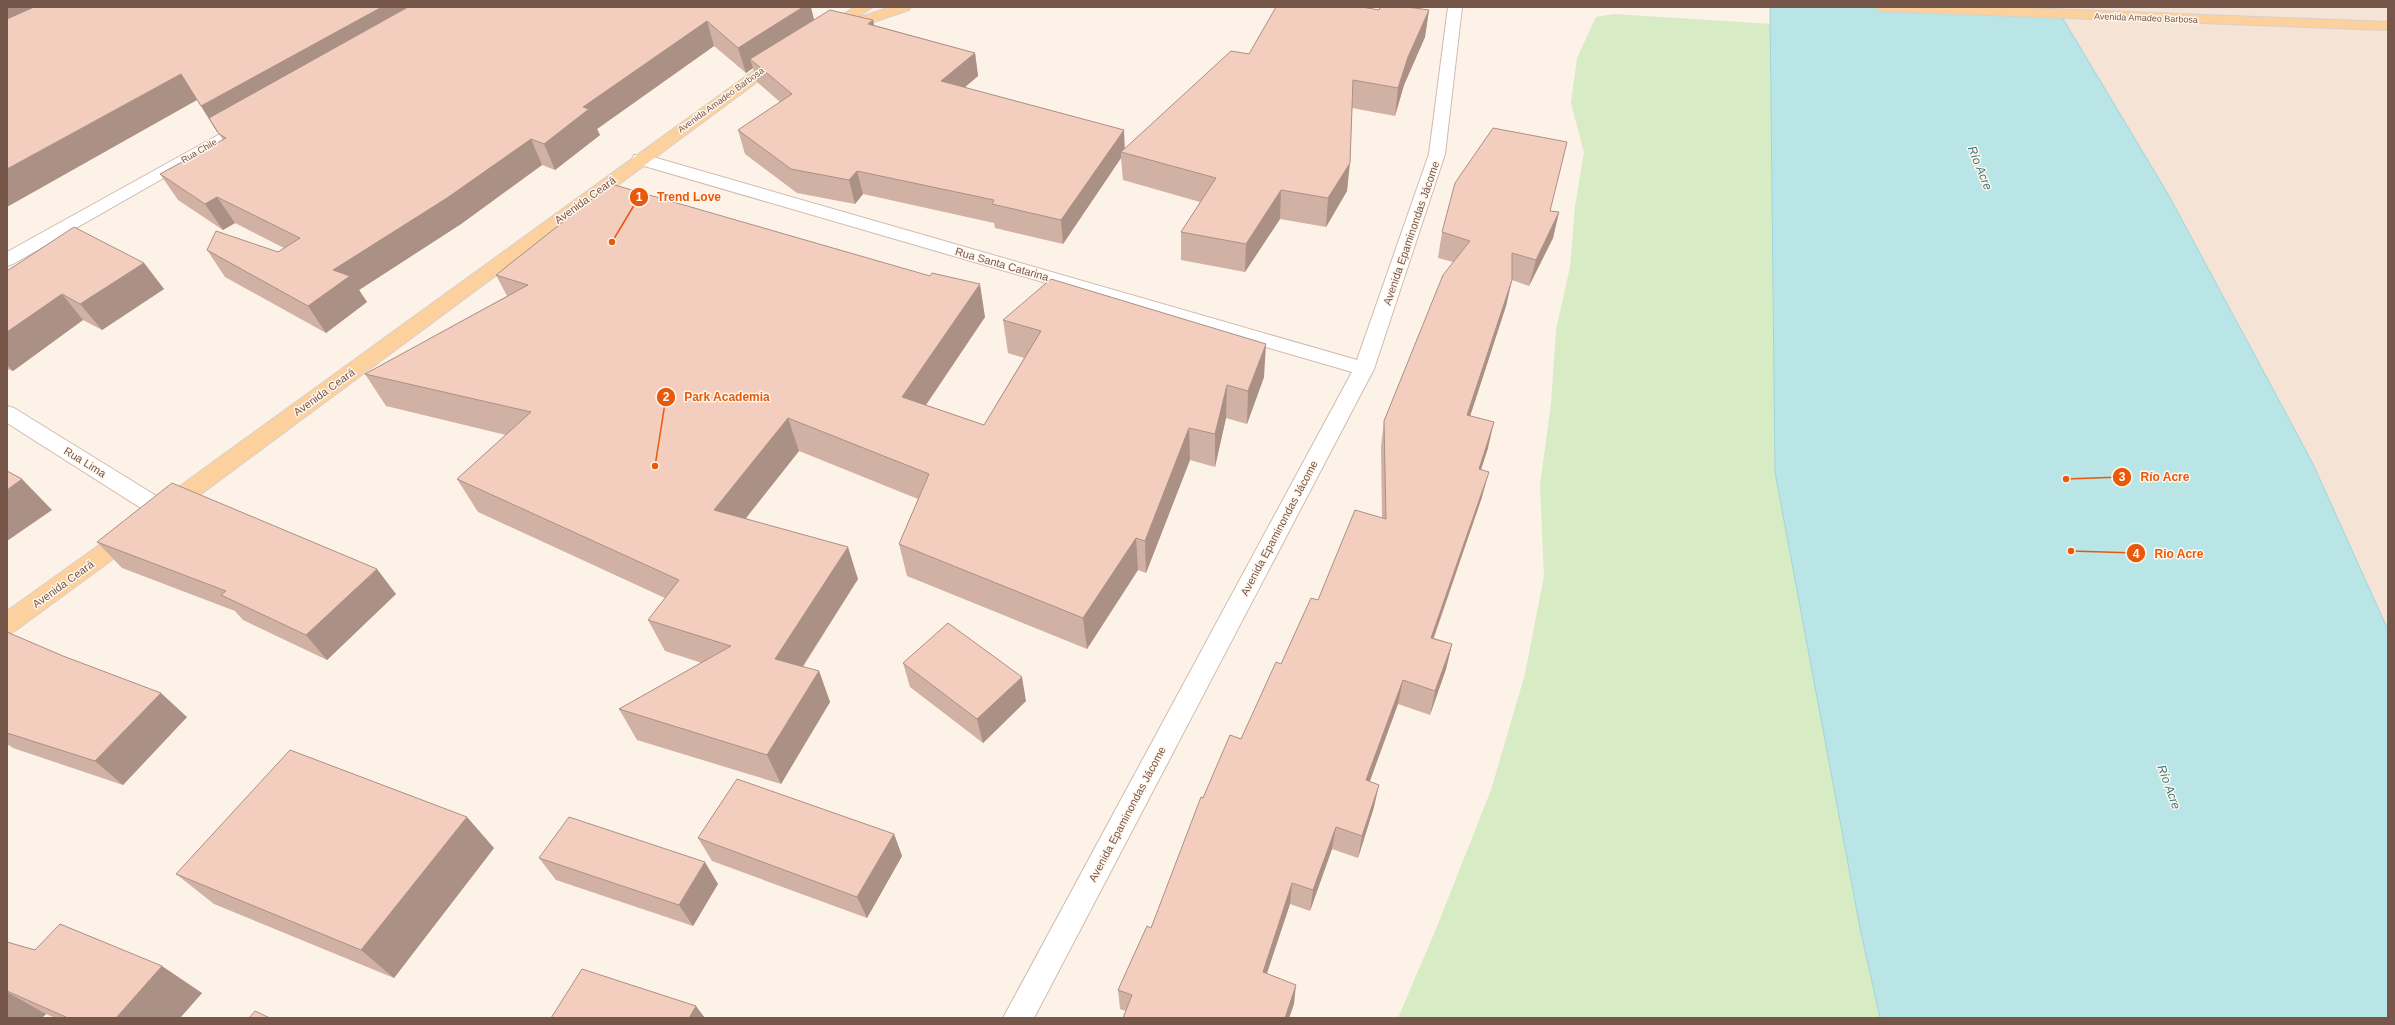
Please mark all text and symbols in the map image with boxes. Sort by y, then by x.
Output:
street label: Avenida Amadeo Barbosa [2094,11,2198,25]
street label: Avenida Amadeo Barbosa [676,65,766,135]
street label: Rua Chile [179,137,219,165]
water label: Río Acre [1965,144,1995,192]
street label: Avenida Epaminondas Jácome [1381,159,1441,307]
street label: Avenida Ceará [552,173,619,226]
callout: Trend Love [629,185,729,209]
text: 1 [636,190,643,204]
text: Trend Love [657,190,721,204]
street label: Rua Santa Catarina [954,245,1051,283]
street label: Avenida Ceará [291,365,358,418]
callout: Park Academia [656,385,778,409]
text: 2 [663,390,670,404]
text: Park Academia [684,390,770,404]
street label: Rua Lima [62,444,109,480]
street label: Avenida Epaminondas Jácome [1238,458,1320,598]
callout: Río Acre [2112,465,2197,489]
text: 3 [2119,470,2126,484]
text: Río Acre [2141,470,2190,484]
callout: Rio Acre [2126,541,2212,565]
text: 4 [2133,547,2140,561]
text: Rio Acre [2155,547,2204,561]
street label: Avenida Ceará [30,557,97,610]
street label: Avenida Epaminondas Jácome [1086,744,1168,884]
water label: Río Acre [2155,763,2184,811]

